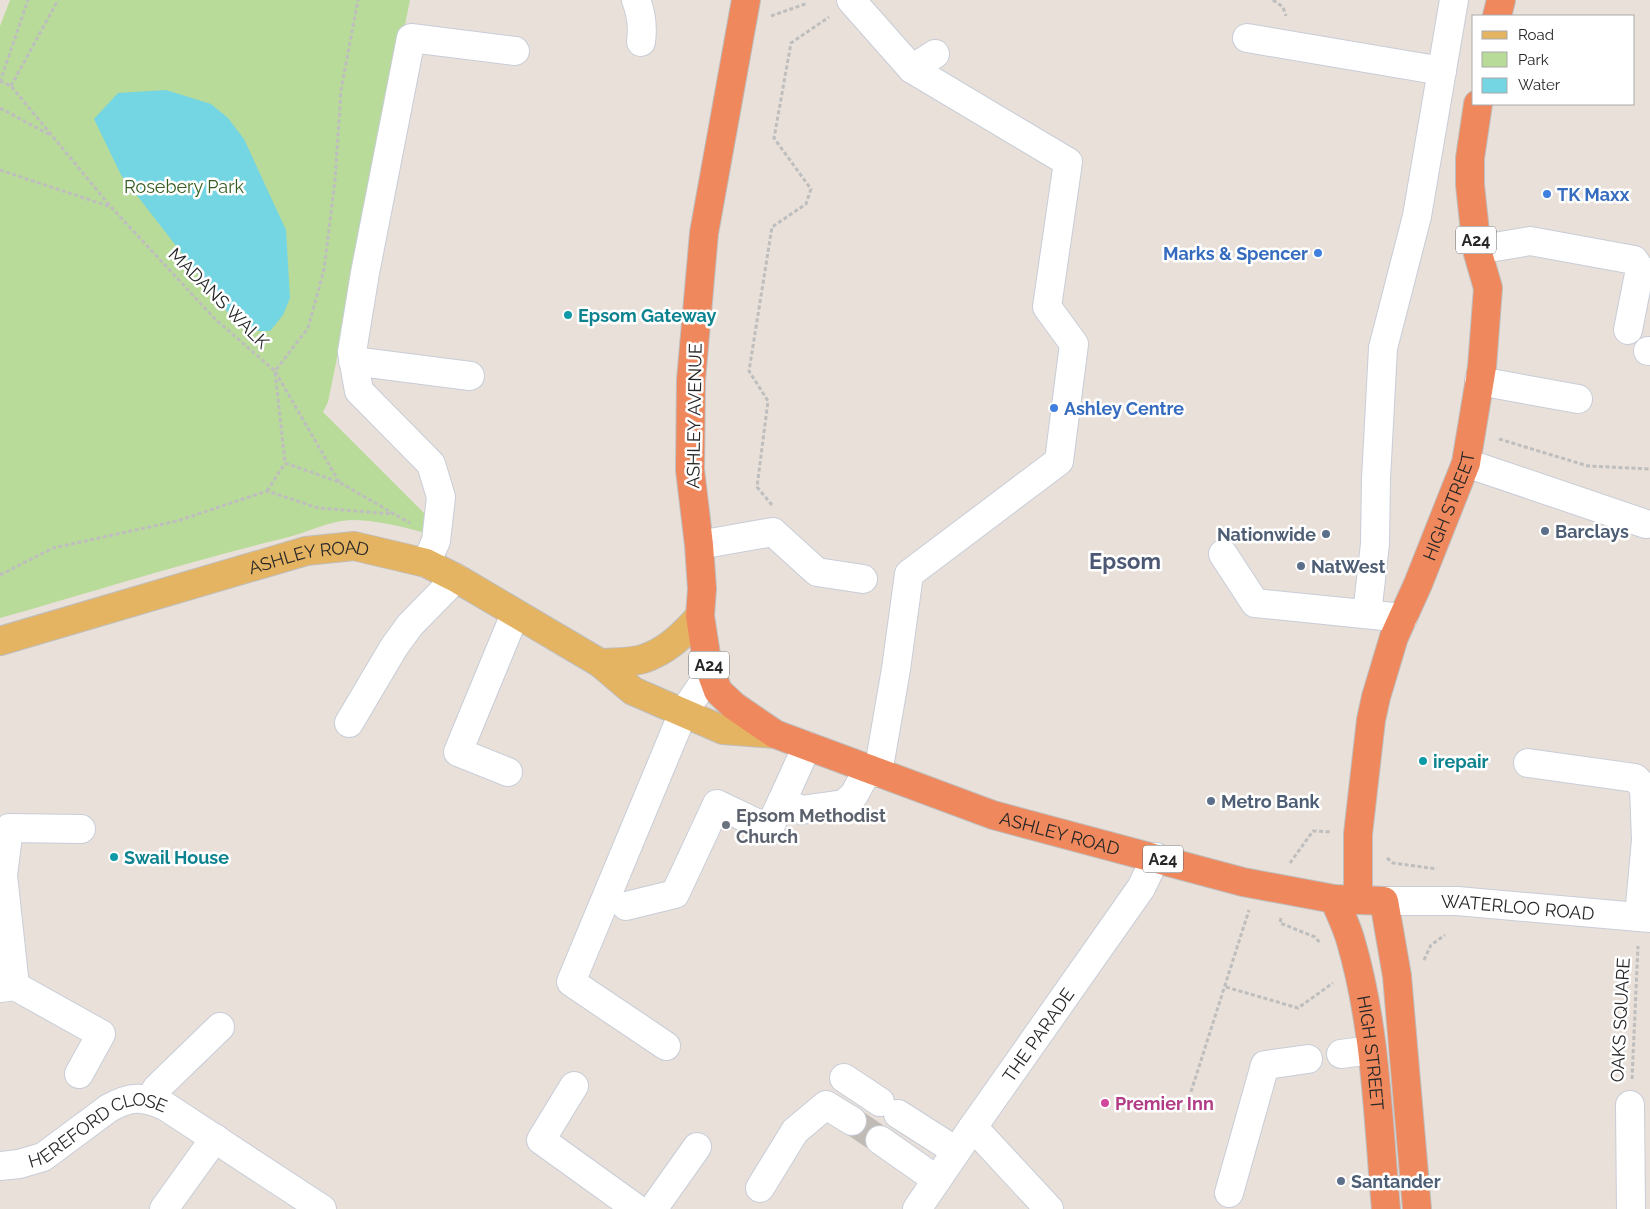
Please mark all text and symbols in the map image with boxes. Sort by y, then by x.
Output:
legend [1472,15,1635,105]
text: Road [1518,26,1554,44]
text: Park [1518,51,1549,69]
text: Water [1518,76,1561,94]
park label: Rosebery Park [124,176,244,197]
place label: TK Maxx [1557,184,1630,205]
marker: TK Maxx [1541,188,1553,200]
road number: A24 [1456,226,1496,254]
street label: MADANS WALK [164,243,274,353]
place label: Marks & Spencer [1163,243,1308,264]
marker: Marks & Spencer [1312,247,1324,259]
place label: Epsom Gateway [578,305,716,326]
marker: Epsom Gateway [562,309,574,321]
street label: ASHLEY AVENUE [682,343,706,489]
place label: Ashley Centre [1064,398,1184,419]
marker: Ashley Centre [1048,402,1060,414]
street label: HIGH STREET [1418,450,1478,563]
place label: Barclays [1555,521,1629,542]
place label: Nationwide [1217,524,1316,545]
marker: Barclays [1539,525,1551,537]
marker: Nationwide [1320,528,1332,540]
street label: ASHLEY ROAD [246,535,372,578]
district label: Epsom [1089,548,1161,574]
place label: NatWest [1311,556,1385,577]
marker: NatWest [1295,560,1307,572]
road number: A24 [689,652,729,678]
place label: irepair [1433,751,1489,772]
marker: irepair [1417,755,1429,767]
place label: Metro Bank [1221,791,1321,812]
marker: Metro Bank [1205,795,1217,807]
place label: Epsom Methodist Church [736,805,886,847]
street label: ASHLEY ROAD [998,807,1122,859]
marker: Epsom Methodist Church [720,819,732,831]
road number: A24 [1143,846,1183,872]
place label: Swail House [124,847,229,868]
marker: Swail House [108,851,120,863]
street label: WATERLOO ROAD [1441,891,1595,924]
street label: OAKS SQUARE [1606,957,1634,1083]
street label: THE PARADE [998,984,1078,1086]
street label: HIGH STREET [1353,994,1389,1111]
street label: HEREFORD CLOSE [26,1088,170,1171]
place label: Premier Inn [1115,1093,1214,1114]
marker: Premier Inn [1099,1097,1111,1109]
place label: Santander [1351,1171,1441,1192]
marker: Santander [1335,1175,1347,1187]

